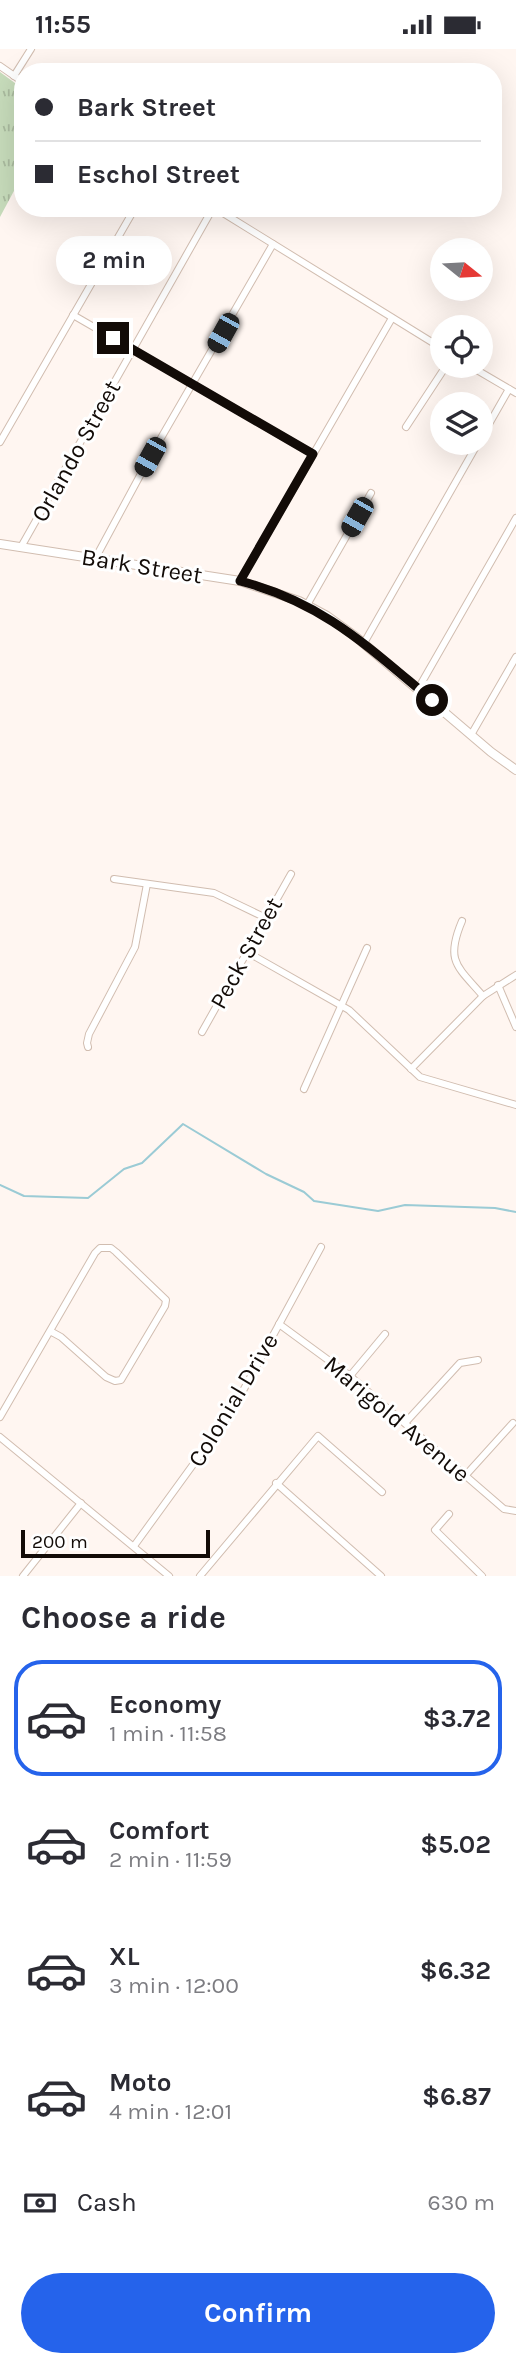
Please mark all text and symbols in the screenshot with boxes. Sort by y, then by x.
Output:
text: 11:55 [35,9,91,40]
text: Bark Street [77,92,216,123]
text: Eschol Street [77,159,240,190]
callout: 2 min [55,237,171,285]
north arrow [430,238,494,301]
map controls [430,238,493,455]
text: 2 min [82,247,146,274]
car [204,310,243,356]
button: locate [430,315,493,378]
route end [97,322,129,354]
street label: Orlando Street [26,375,126,527]
button: layers [430,392,493,455]
car [131,434,170,480]
car [338,494,377,540]
street label: Bark Street [80,543,204,589]
route start [416,684,448,716]
street label: Peck Street [204,892,288,1014]
street label: Colonial Drive [182,1328,284,1472]
street label: Marigold Avenue [318,1350,476,1488]
scale bar [21,1527,210,1559]
text: 200 m [32,1531,88,1553]
text: Choose a ride [21,1599,226,1636]
icon: car [25,1687,88,1750]
text: Economy [109,1689,221,1720]
text: $3.72 [423,1703,491,1734]
text: 1 min · 11:58 [109,1720,227,1747]
icon: car [25,1813,88,1876]
text: Comfort [109,1815,210,1846]
text: $5.02 [420,1829,491,1860]
text: 2 min · 11:59 [109,1846,232,1873]
icon: car [25,1939,88,2002]
text: XL [109,1941,140,1972]
text: $6.32 [420,1955,491,1986]
text: 3 min · 12:00 [109,1972,239,1999]
icon: car [25,2065,88,2128]
text: Moto [109,2067,171,2098]
text: $6.87 [422,2081,491,2112]
text: 4 min · 12:01 [109,2098,232,2125]
icon: cash [21,2184,59,2222]
text: Cash [77,2187,137,2218]
text: 630 m [428,2189,495,2216]
button: Confirm [21,2273,495,2353]

